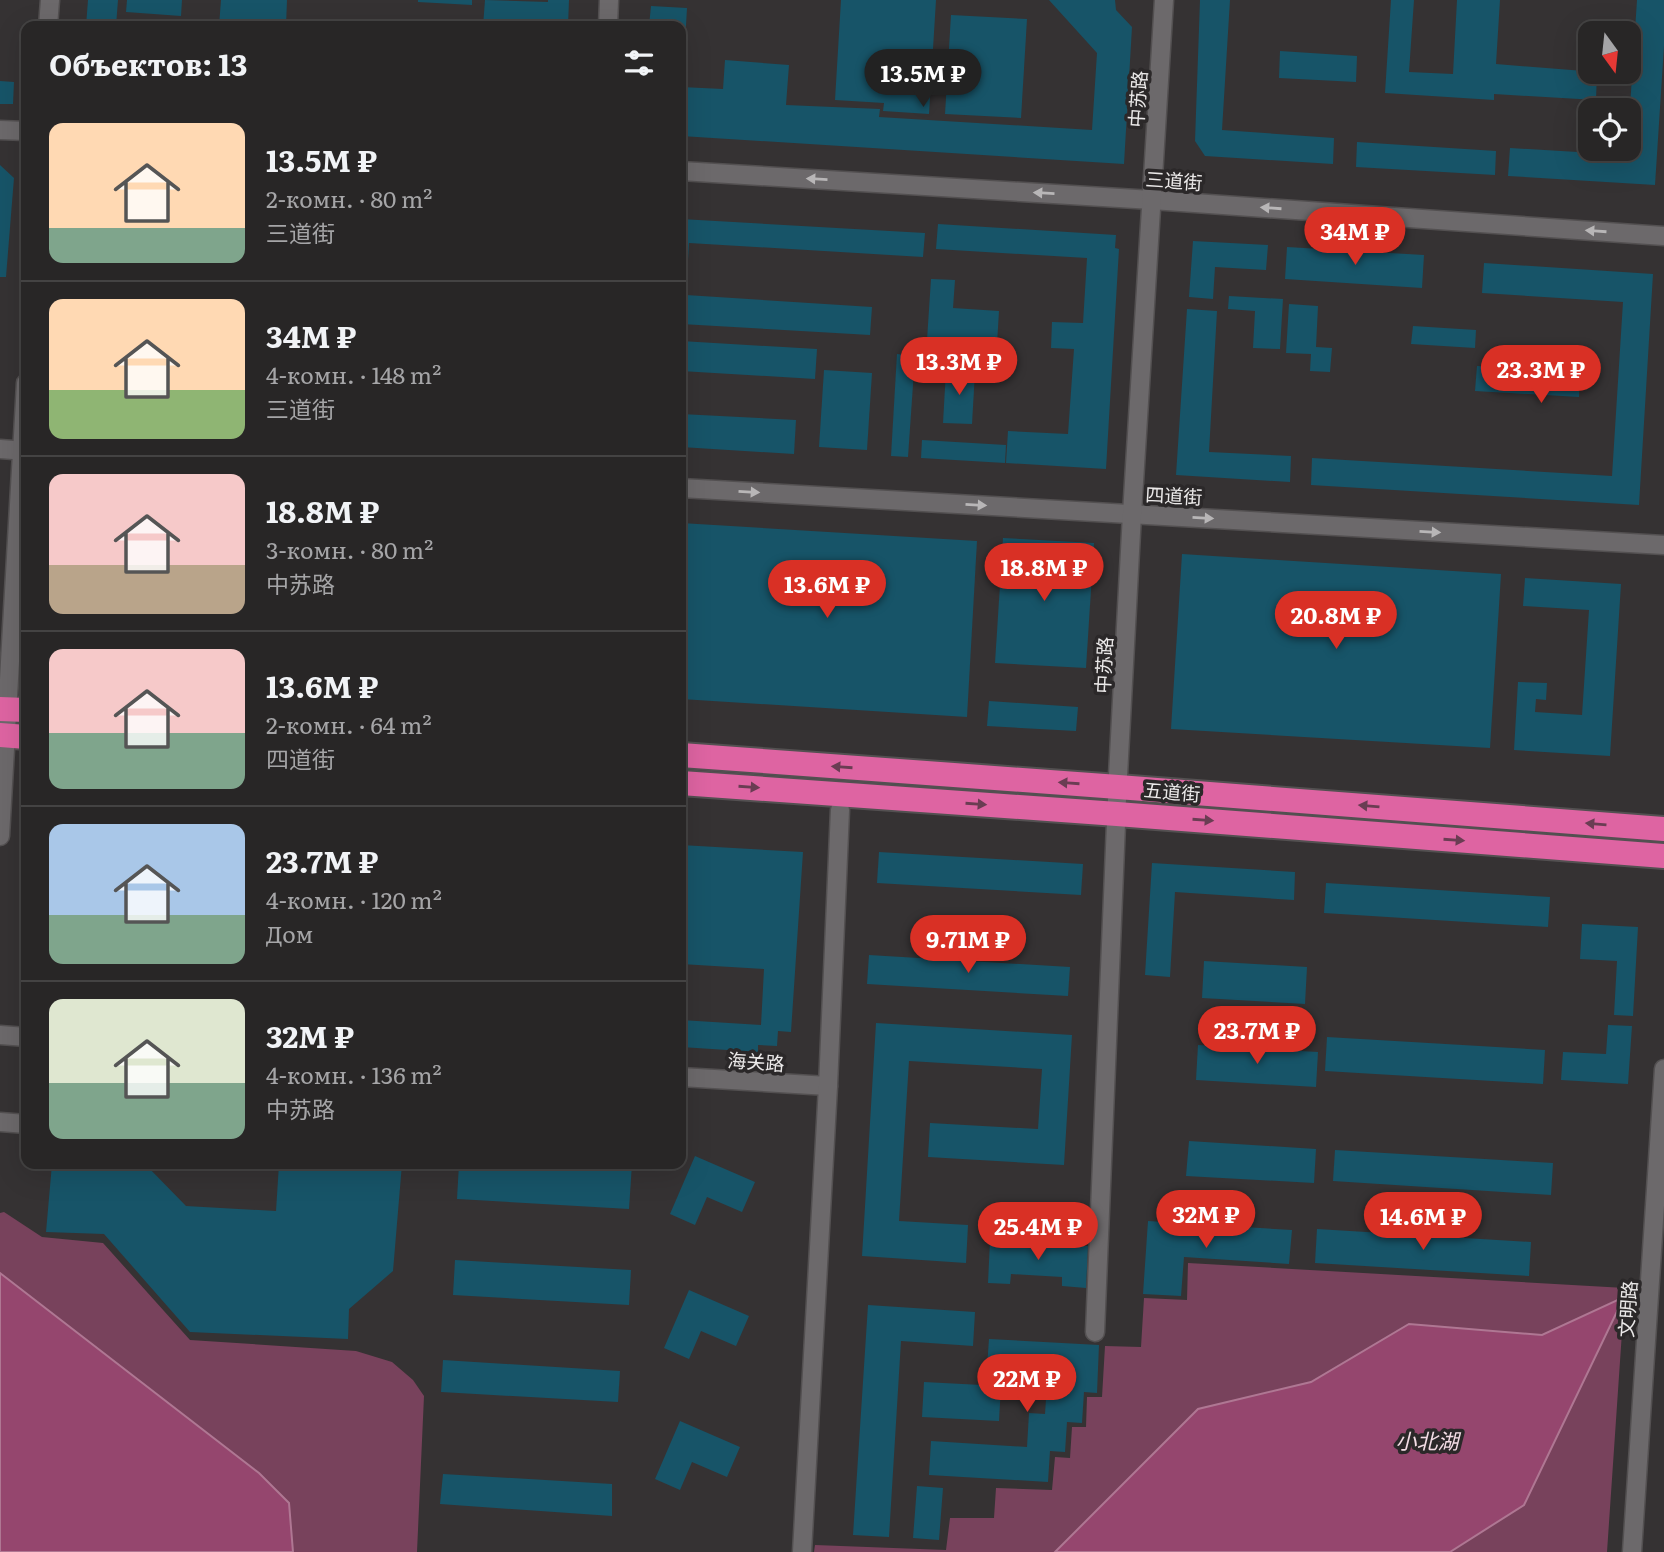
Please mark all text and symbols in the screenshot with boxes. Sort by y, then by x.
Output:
north arrow [1578,21,1642,84]
map controls [1578,21,1641,161]
text: Объектов: 13 [49,41,247,85]
icon: filters [620,44,658,82]
pin: 13.5M ₽ [858,50,988,109]
text: 13.5M ₽ [880,55,966,89]
street label: 中苏路 [1121,70,1153,128]
button: locate [1578,98,1641,161]
text: 13.5M ₽ [266,137,377,181]
icon: home [105,151,189,235]
street label: 三道街 [1145,164,1203,196]
one-way arrow [806,174,828,185]
text: 2-комн. · 80 m² [266,181,432,215]
one-way arrow [1033,187,1055,198]
one-way arrow [1260,202,1282,213]
pin: 34M ₽ [1306,208,1404,267]
text: 34M ₽ [1320,213,1390,247]
text: 三道街 [266,215,335,249]
one-way arrow [1585,225,1607,236]
text: 34M ₽ [266,313,356,357]
icon: home [105,327,189,411]
pin: 13.3M ₽ [894,338,1024,397]
text: 13.3M ₽ [916,343,1002,377]
pin: 23.3M ₽ [1476,346,1606,405]
text: 23.3M ₽ [1497,351,1585,385]
text: 4-комн. · 148 m² [266,357,441,391]
text: 三道街 [266,391,335,425]
street label: 四道街 [1145,480,1203,510]
one-way arrow [738,487,760,498]
text: 18.8M ₽ [266,488,379,532]
one-way arrow [965,500,987,511]
icon: home [105,502,189,586]
one-way arrow [1192,513,1214,524]
one-way arrow [1419,526,1441,537]
text: 3-комн. · 80 m² [266,532,433,566]
pin: 18.8M ₽ [979,544,1109,603]
text: 18.8M ₽ [1001,549,1087,583]
pin: 13.6M ₽ [762,560,892,620]
text: 中苏路 [266,566,335,600]
text: 13.6M ₽ [784,566,870,600]
pin: 20.8M ₽ [1271,592,1401,651]
text: 20.8M ₽ [1291,597,1381,631]
street label: 中苏路 [1088,636,1118,694]
text: 13.6M ₽ [266,663,378,707]
icon: home [105,677,189,761]
text: 2-комн. · 64 m² [266,707,432,741]
text: 四道街 [266,741,335,775]
one-way arrow [831,761,853,772]
street label: 五道街 [1142,775,1202,807]
one-way arrow [1058,777,1080,788]
one-way arrow [738,782,760,793]
one-way arrow [965,798,987,809]
one-way arrow [1358,800,1380,811]
one-way arrow [1192,815,1214,826]
one-way arrow [1585,818,1607,829]
one-way arrow [1443,835,1465,846]
text: 23.7M ₽ [266,838,378,882]
icon: home [105,852,189,936]
text: 4-комн. · 120 m² [266,882,442,916]
text: Дом [266,916,313,950]
pin: 9.71M ₽ [903,916,1033,975]
text: 9.71M ₽ [926,921,1010,955]
pin: 23.7M ₽ [1192,1006,1322,1066]
text: 23.7M ₽ [1214,1012,1300,1046]
text: 32M ₽ [266,1013,354,1057]
icon: home [105,1027,189,1111]
street label: 海关路 [727,1045,785,1077]
text: 4-комн. · 136 m² [266,1057,442,1091]
text: 中苏路 [266,1091,335,1125]
pin: 32M ₽ [1157,1190,1255,1250]
pin: 14.6M ₽ [1358,1192,1488,1252]
text: 32M ₽ [1172,1196,1240,1230]
text: 14.6M ₽ [1380,1198,1466,1232]
pin: 25.4M ₽ [973,1202,1103,1262]
text: 25.4M ₽ [994,1208,1082,1242]
street label: 文明路 [1611,1280,1643,1338]
pin: 22M ₽ [978,1354,1076,1414]
text: 22M ₽ [993,1360,1061,1394]
water label: 小北湖 [1396,1424,1461,1455]

